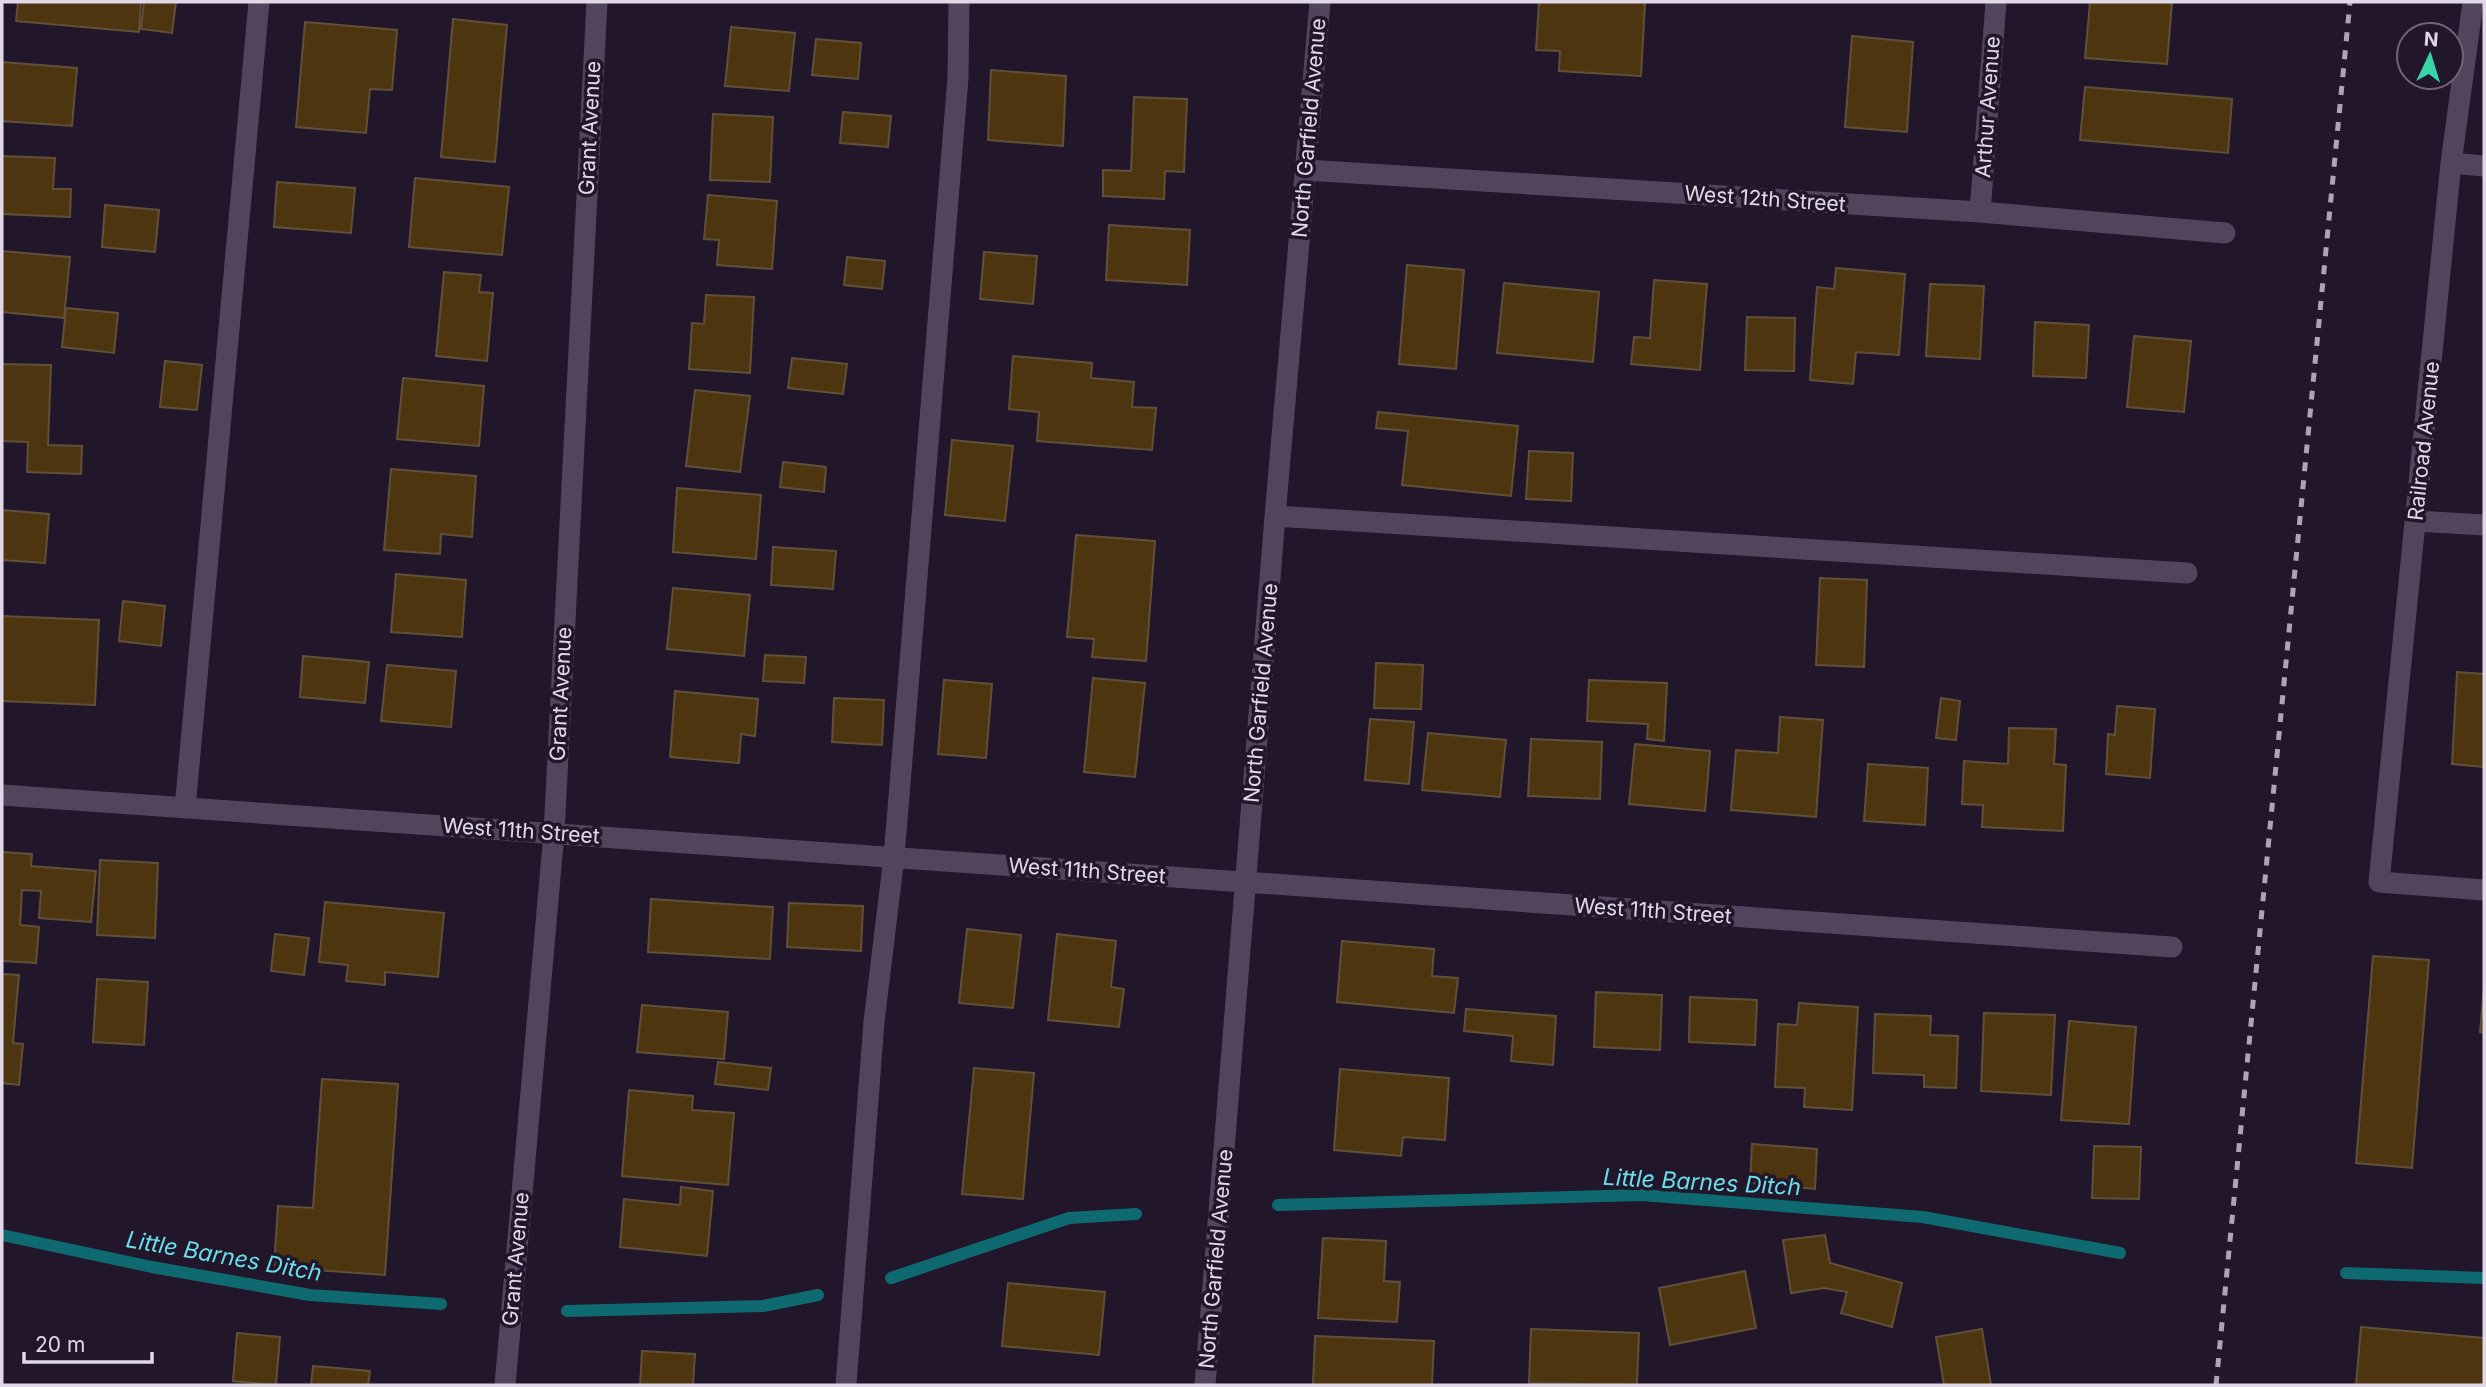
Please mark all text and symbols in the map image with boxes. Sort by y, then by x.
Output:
street label: North Garfield Avenue [1286,17,1331,239]
north arrow [2395,21,2465,91]
text: N [2423,28,2439,52]
street label: Arthur Avenue [1970,35,2005,179]
street label: Grant Avenue [574,60,605,196]
street label: West 12th Street [1684,180,1847,217]
street label: Railroad Avenue [2403,360,2444,522]
street label: North Garfield Avenue [1238,582,1283,804]
street label: Grant Avenue [545,626,576,762]
street label: West 11th Street [442,813,601,848]
street label: West 11th Street [1008,853,1167,888]
street label: West 11th Street [1574,893,1733,928]
street label: North Garfield Avenue [1193,1148,1238,1370]
water label: Little Barnes Ditch [1602,1163,1802,1201]
street label: Grant Avenue [497,1191,534,1327]
water label: Little Barnes Ditch [124,1225,324,1287]
scale bar [24,1320,152,1364]
text: 20 m [35,1332,85,1357]

